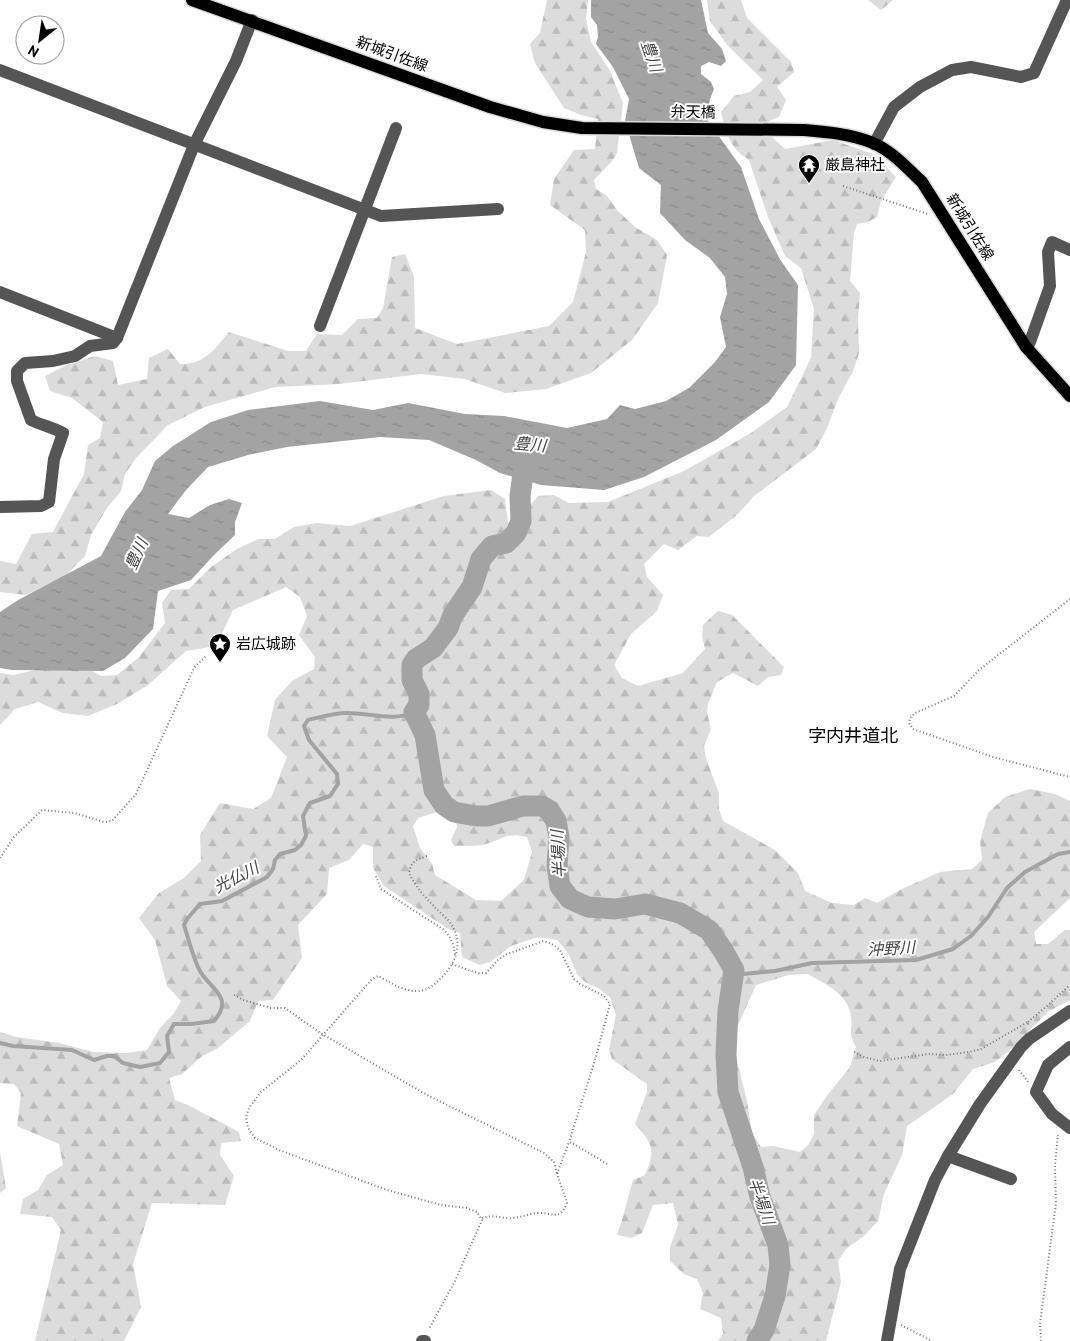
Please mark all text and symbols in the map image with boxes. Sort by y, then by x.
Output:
north arrow [15,15,65,65]
street label: 新城引佐線 [353,34,430,77]
water label: 豊川 [635,38,665,77]
text: N [26,40,43,60]
street label: 弁天橋 [670,104,716,123]
temple icon: 厳島神社 [797,153,821,184]
place label: 厳島神社 [825,157,885,176]
street label: 新城引佐線 [941,191,997,265]
water label: 豊川 [513,435,549,458]
water label: 豊川 [122,534,154,574]
place icon: 岩広城跡 [208,632,232,663]
place label: 岩広城跡 [236,636,296,655]
district label: 字内井道北 [808,726,898,749]
water label: 半場川 [549,827,571,878]
water label: 光仏川 [211,858,265,899]
water label: 沖野川 [867,939,918,961]
water label: 半場川 [743,1176,778,1229]

